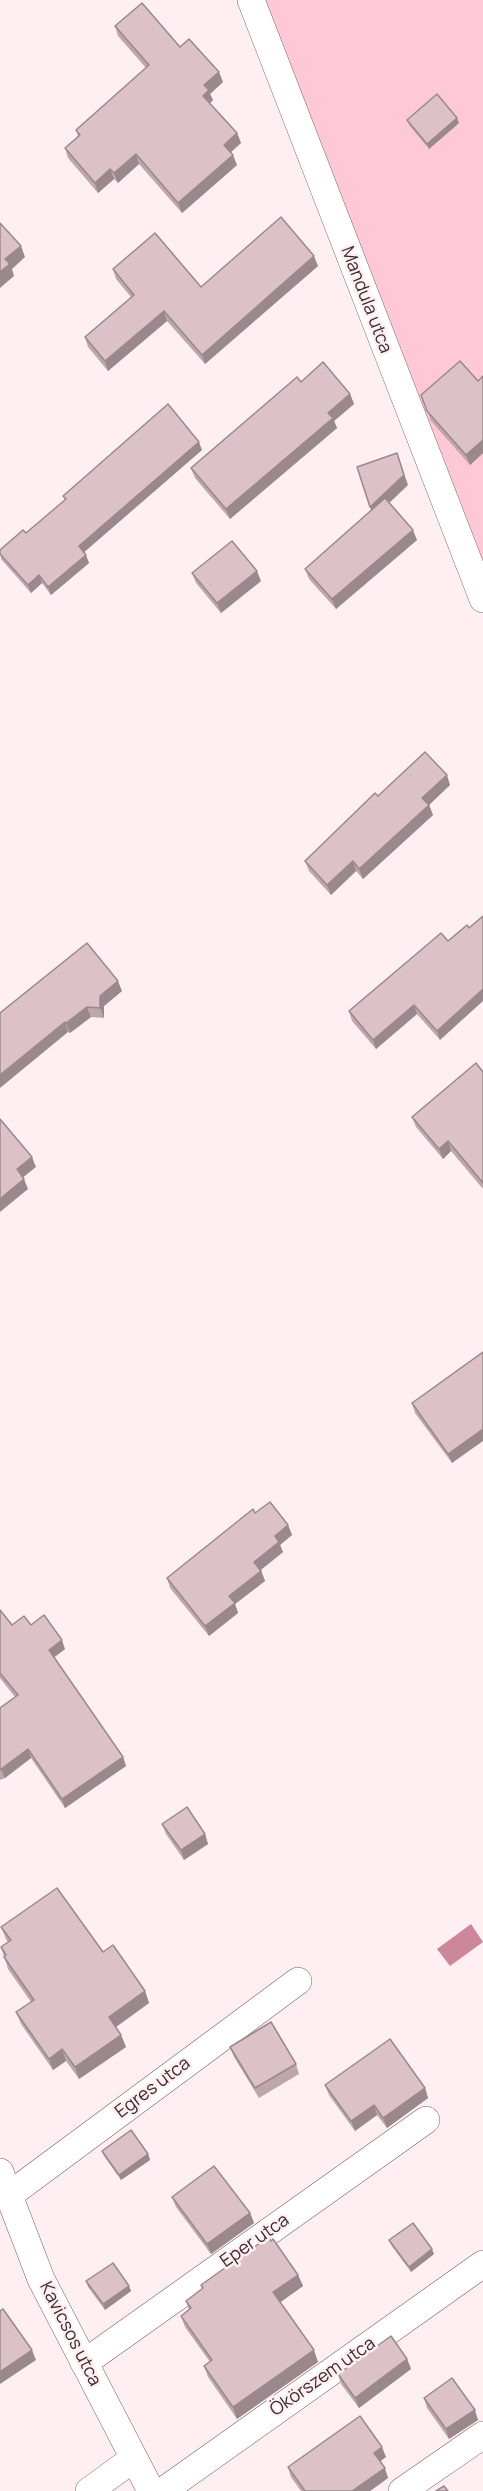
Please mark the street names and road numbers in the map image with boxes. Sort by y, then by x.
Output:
street label: Mandula utca [336,244,396,356]
street label: Egres utca [111,2053,195,2123]
street label: Eper utca [216,2210,294,2272]
street label: Kavicsos utca [34,2278,106,2390]
street label: Ökörszem utca [266,2333,380,2421]

